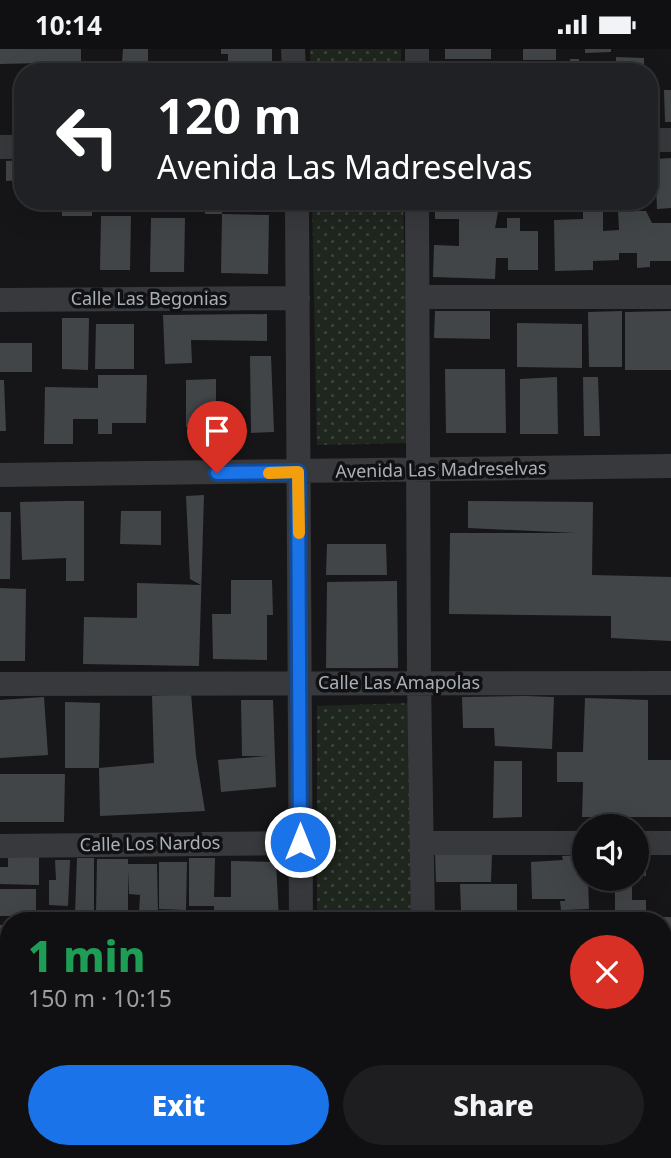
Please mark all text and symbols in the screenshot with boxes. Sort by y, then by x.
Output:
text: 10:14 [35,7,102,43]
text: 120 m [157,82,302,148]
icon: left [42,91,133,182]
text: Avenida Las Madreselvas [157,145,533,188]
street label: Calle Las Begonias [71,286,227,310]
pin [187,401,247,473]
icon: arrive [198,412,236,450]
street label: Avenida Las Madreselvas [335,455,547,483]
street label: Calle Las Amapolas [318,670,480,694]
position arrow [263,805,337,879]
map controls [572,814,649,891]
button: sound [572,814,649,891]
street label: Calle Los Nardos [79,830,221,856]
text: 1 min [28,927,145,984]
button: close [570,935,644,1009]
text: 150 m · 10:15 [28,982,172,1014]
button: Exit [28,1065,329,1145]
button: Share [343,1065,644,1145]

